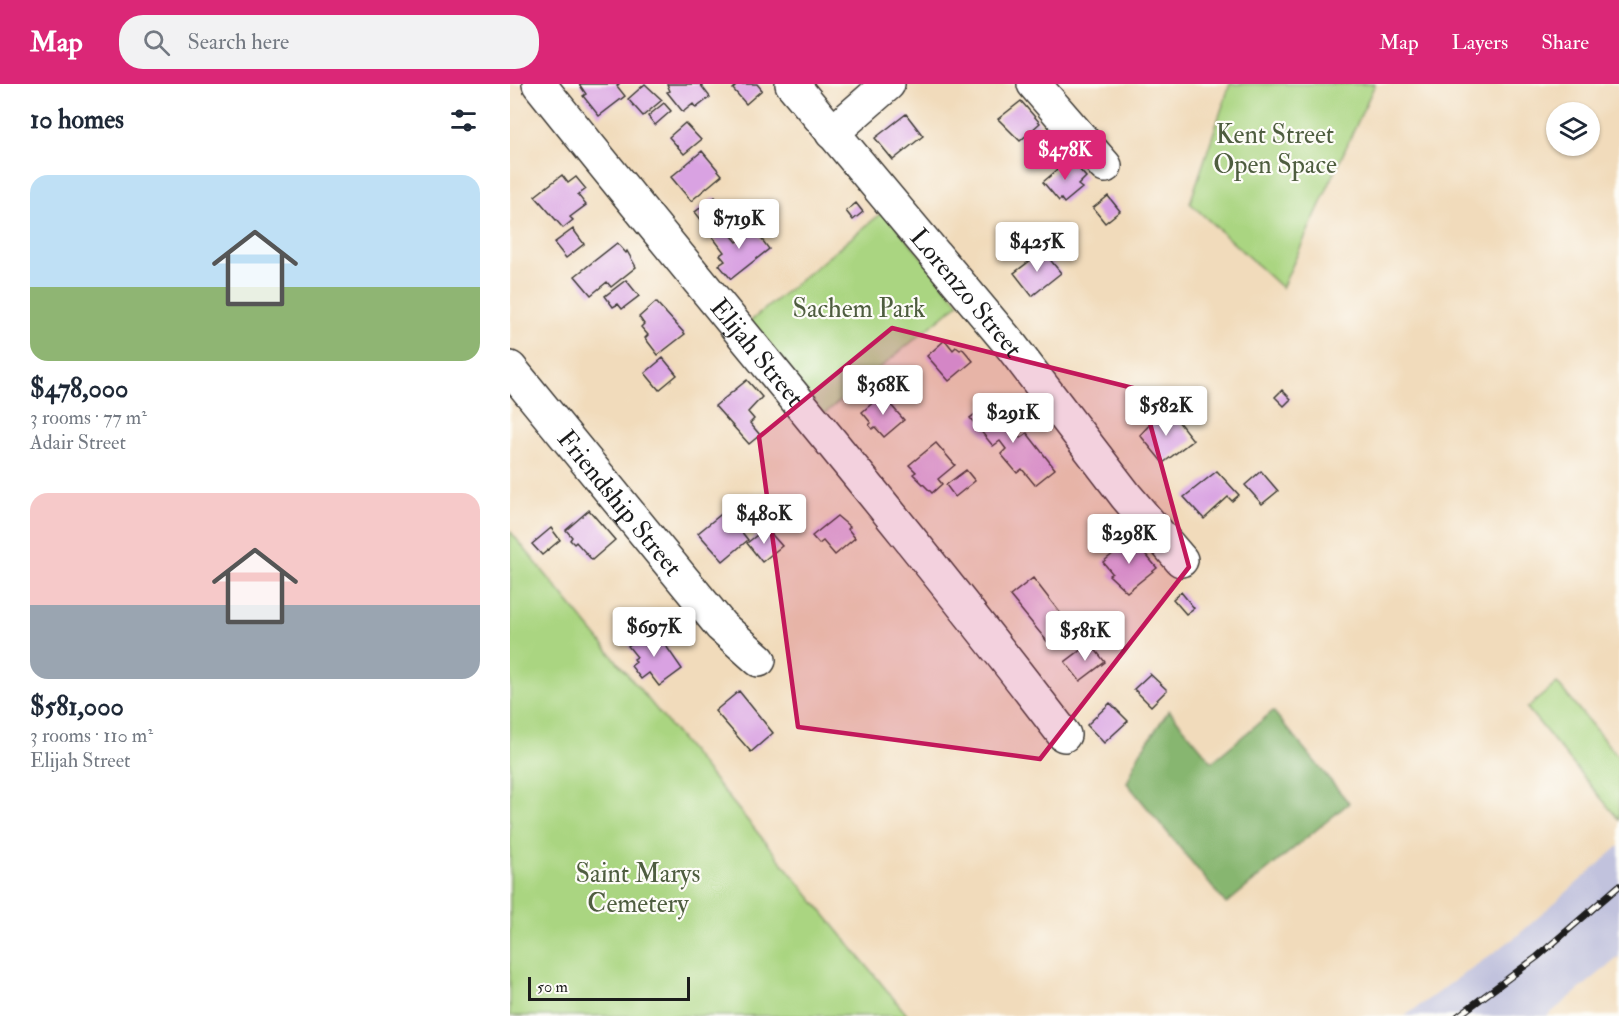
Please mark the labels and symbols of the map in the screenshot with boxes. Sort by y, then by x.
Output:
park label: Kent Street Open Space [1213,119,1337,182]
pin: $478K [1023,130,1107,181]
pin: $719K [697,199,781,250]
street label: Lorenzo Street [903,222,1029,364]
pin: $425K [995,222,1079,273]
street label: Elijah Street [703,292,811,414]
park label: Sachem Park [792,293,926,325]
pin: $368K [841,365,925,416]
pin: $582K [1124,386,1208,437]
pin: $291K [971,393,1055,444]
street label: Friendship Street [550,424,689,583]
pin: $480K [722,494,806,545]
pin: $298K [1087,514,1171,565]
pin: $697K [612,607,696,658]
pin: $581K [1043,611,1127,662]
park label: Saint Marys Cemetery [576,858,701,920]
scale bar [528,974,690,1002]

